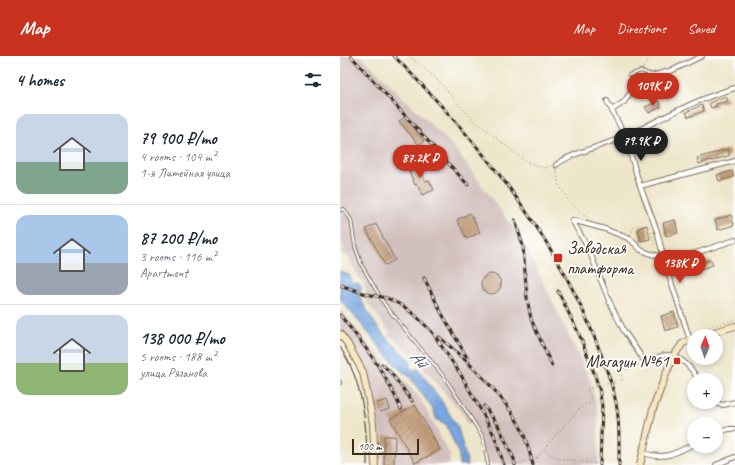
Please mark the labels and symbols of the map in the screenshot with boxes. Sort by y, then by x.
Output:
pin: 109K ₽ [620,73,686,107]
pin: 79.9K ₽ [604,128,678,162]
pin: 87.2K ₽ [383,145,457,179]
place label: Заводская платформа [567,238,635,279]
pin: 138K ₽ [647,250,713,284]
marker: Заводская платформа [552,252,564,264]
north arrow [687,329,723,365]
water label: Ай [405,346,435,375]
place label: Магазин №61 [586,351,670,373]
marker: Магазин №61 [672,356,682,366]
scale bar [352,437,419,456]

